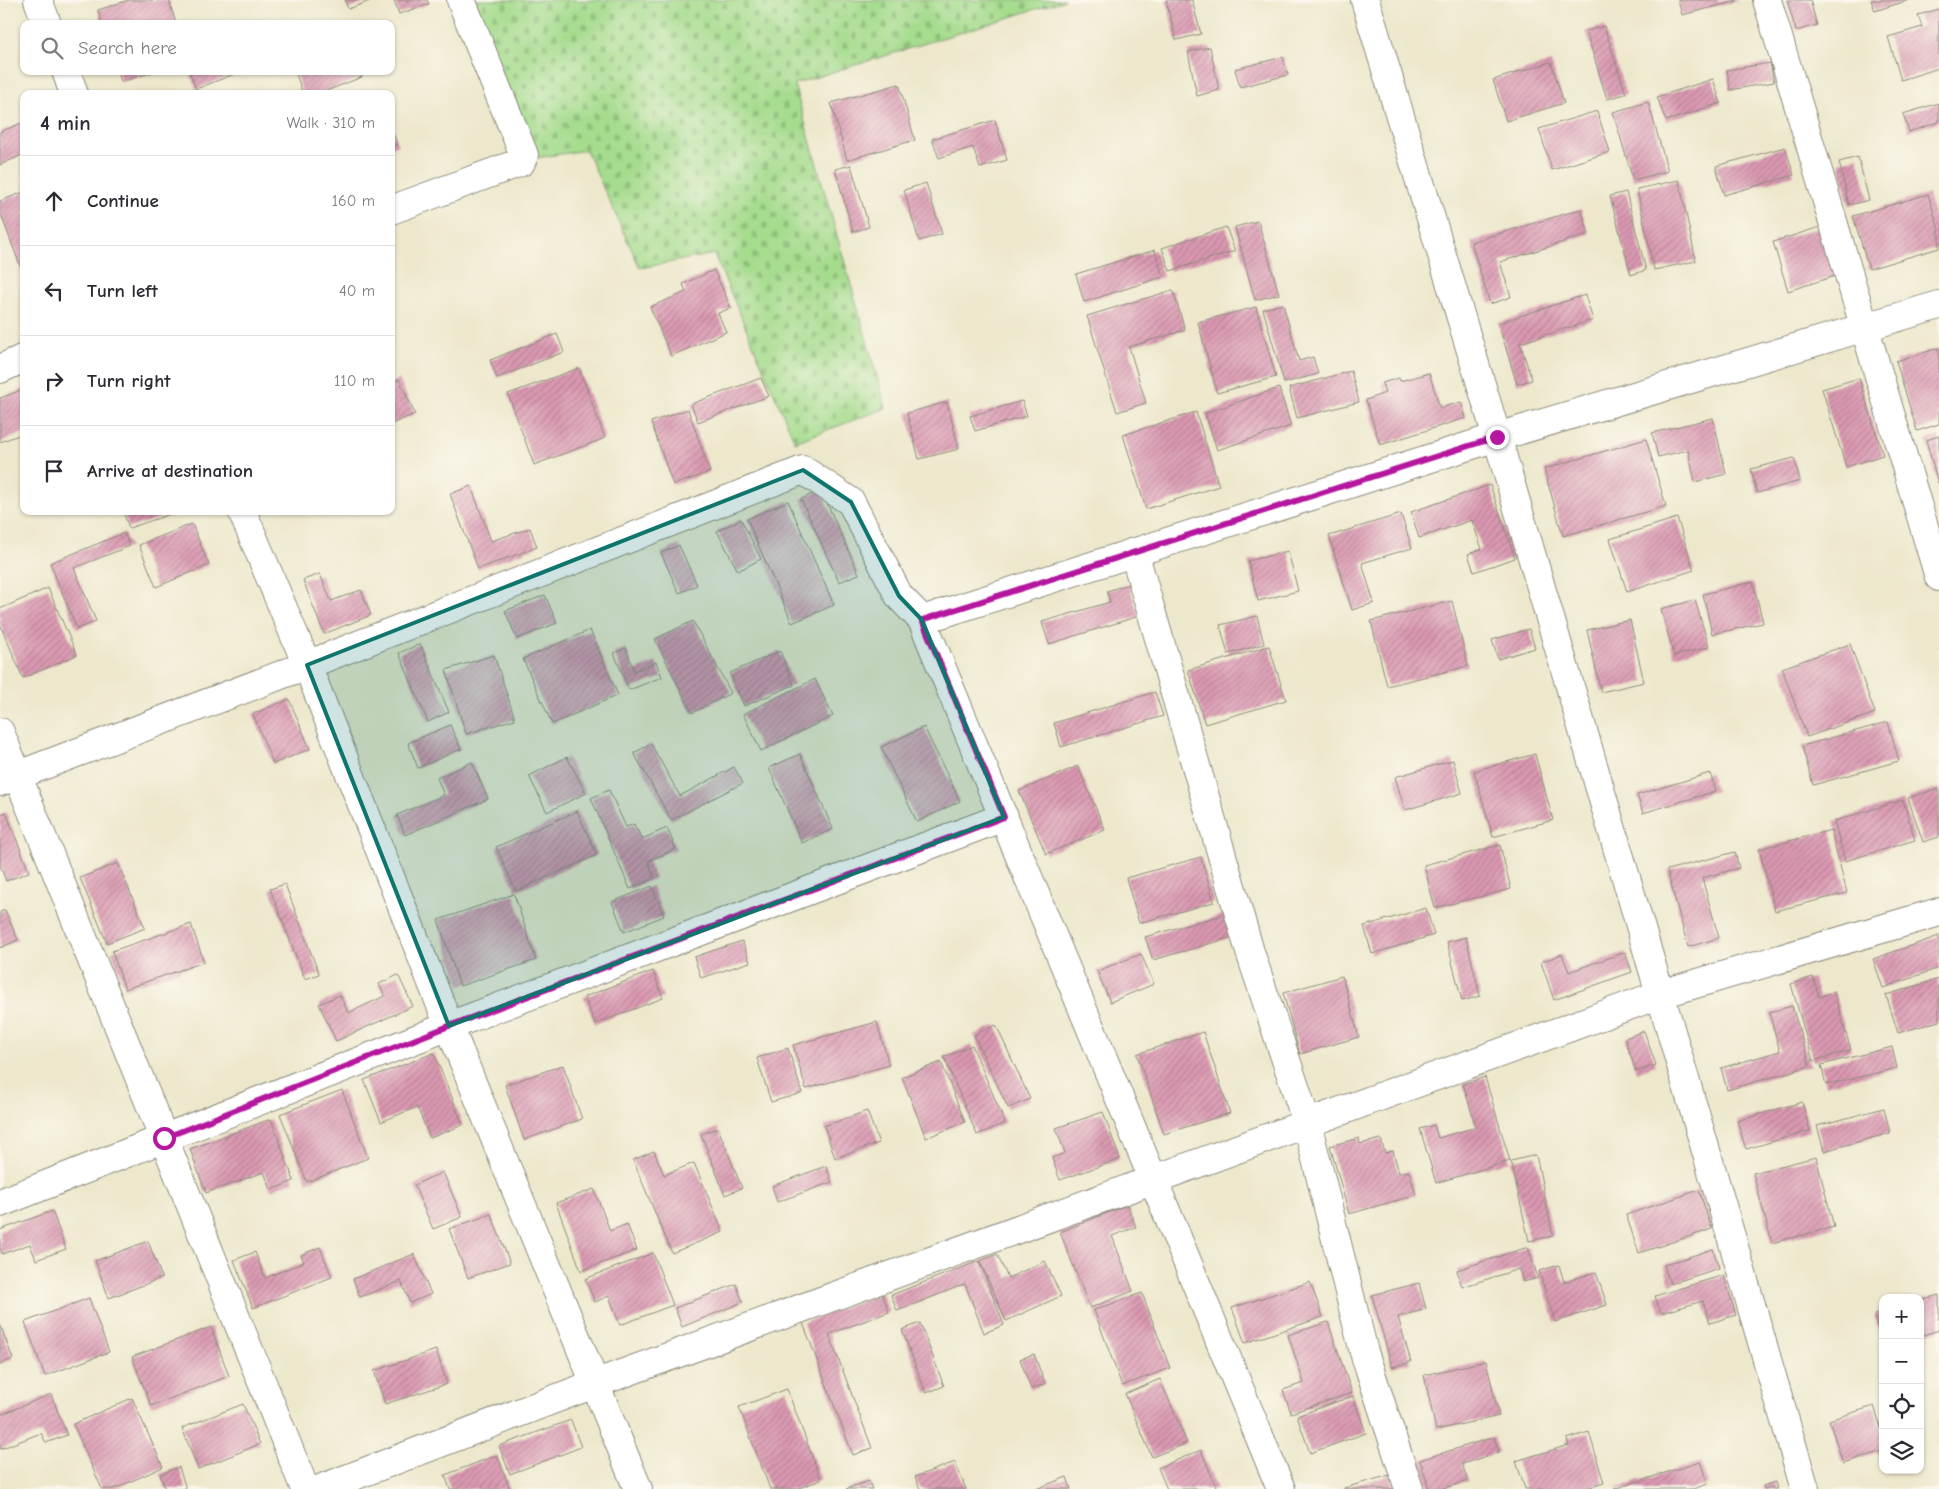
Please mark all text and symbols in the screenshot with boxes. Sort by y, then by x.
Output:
search box [20,20,395,75]
icon: search [38,34,66,62]
text: Search here [78,37,177,59]
text: 4 min [40,111,91,135]
text: Walk · 310 m [286,114,375,132]
icon: ahead [40,187,68,215]
text: Continue [87,190,159,212]
text: 160 m [332,192,375,210]
icon: left [40,277,68,305]
text: Turn left [87,280,158,302]
text: 40 m [339,282,375,300]
icon: right [40,367,68,395]
text: Turn right [87,370,171,392]
text: 110 m [334,372,375,390]
route end [1486,426,1509,449]
icon: arrive [40,457,68,485]
text: Arrive at destination [87,460,253,482]
route start [153,1127,176,1150]
map controls [1879,1294,1924,1474]
button: + [1879,1294,1924,1339]
button: − [1879,1339,1924,1384]
button: locate [1879,1384,1924,1429]
button: layers [1879,1429,1924,1474]

